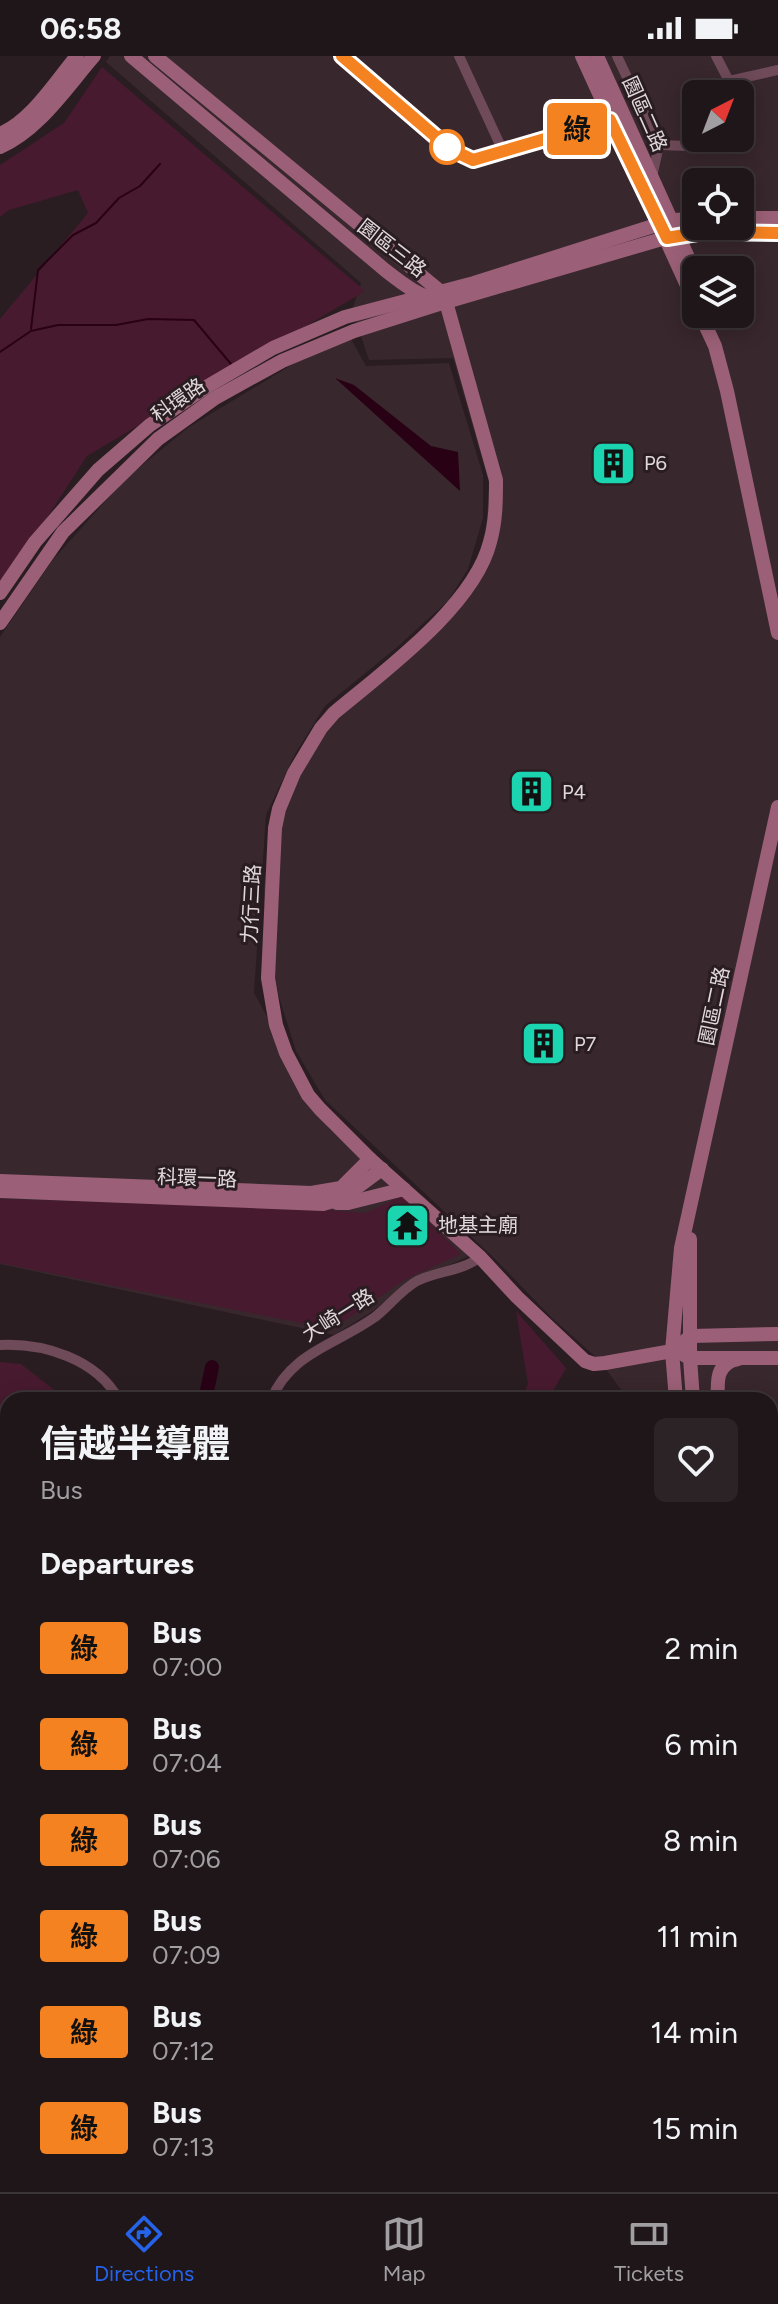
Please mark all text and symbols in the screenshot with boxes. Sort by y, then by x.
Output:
text: 06:58 [40,10,122,47]
street label: 園區二路 [618,73,672,155]
north arrow [682,80,754,152]
map controls [682,80,754,328]
line badge: 綠 [551,103,603,155]
text: 綠 [563,112,591,146]
unlabelled marker [430,130,464,164]
button: locate [682,168,754,240]
street label: 園區三路 [353,214,431,282]
button: layers [682,256,754,328]
street label: 科環路 [147,373,209,427]
building icon: P6 [589,439,637,487]
place label: P6 [644,451,667,475]
building icon: P4 [507,768,555,816]
place label: P4 [562,780,586,804]
street label: 力行三路 [237,863,265,945]
street label: 園區二路 [694,964,734,1048]
building icon: P7 [519,1020,567,1068]
place label: P7 [574,1032,597,1056]
street label: 科環一路 [157,1165,237,1191]
temple icon: 地基主廟 [383,1201,431,1249]
place label: 地基主廟 [438,1213,518,1237]
street label: 大崎一路 [298,1284,378,1346]
button: heart [654,1418,738,1502]
text: 信越半導體 [40,1421,230,1467]
text: Bus [40,1474,83,1506]
text: Departures [40,1545,194,1582]
text: Bus [152,1614,201,1651]
text: 2 min [665,1630,738,1667]
text: 綠 [70,1631,98,1665]
text: 07:00 [152,1651,223,1683]
text: Bus [152,1710,201,1747]
text: 6 min [664,1726,738,1763]
text: 綠 [70,1727,98,1761]
text: 07:04 [152,1747,222,1779]
text: Bus [152,1806,201,1843]
text: 8 min [663,1822,738,1859]
text: 綠 [70,1823,98,1857]
text: 07:06 [152,1843,221,1875]
text: Bus [152,1902,201,1939]
text: 11 min [657,1918,738,1955]
text: 綠 [70,1919,98,1953]
text: 07:09 [152,1939,221,1971]
text: Bus [152,1998,201,2035]
text: 14 min [650,2014,738,2051]
text: 綠 [70,2015,98,2049]
text: 07:12 [152,2035,214,2067]
text: Bus [152,2094,201,2131]
text: 15 min [652,2110,738,2147]
text: 綠 [70,2111,98,2145]
text: 07:13 [152,2131,214,2163]
tab: Directions [94,2212,194,2287]
tab: Map [382,2212,426,2287]
tab: Tickets [614,2212,684,2287]

